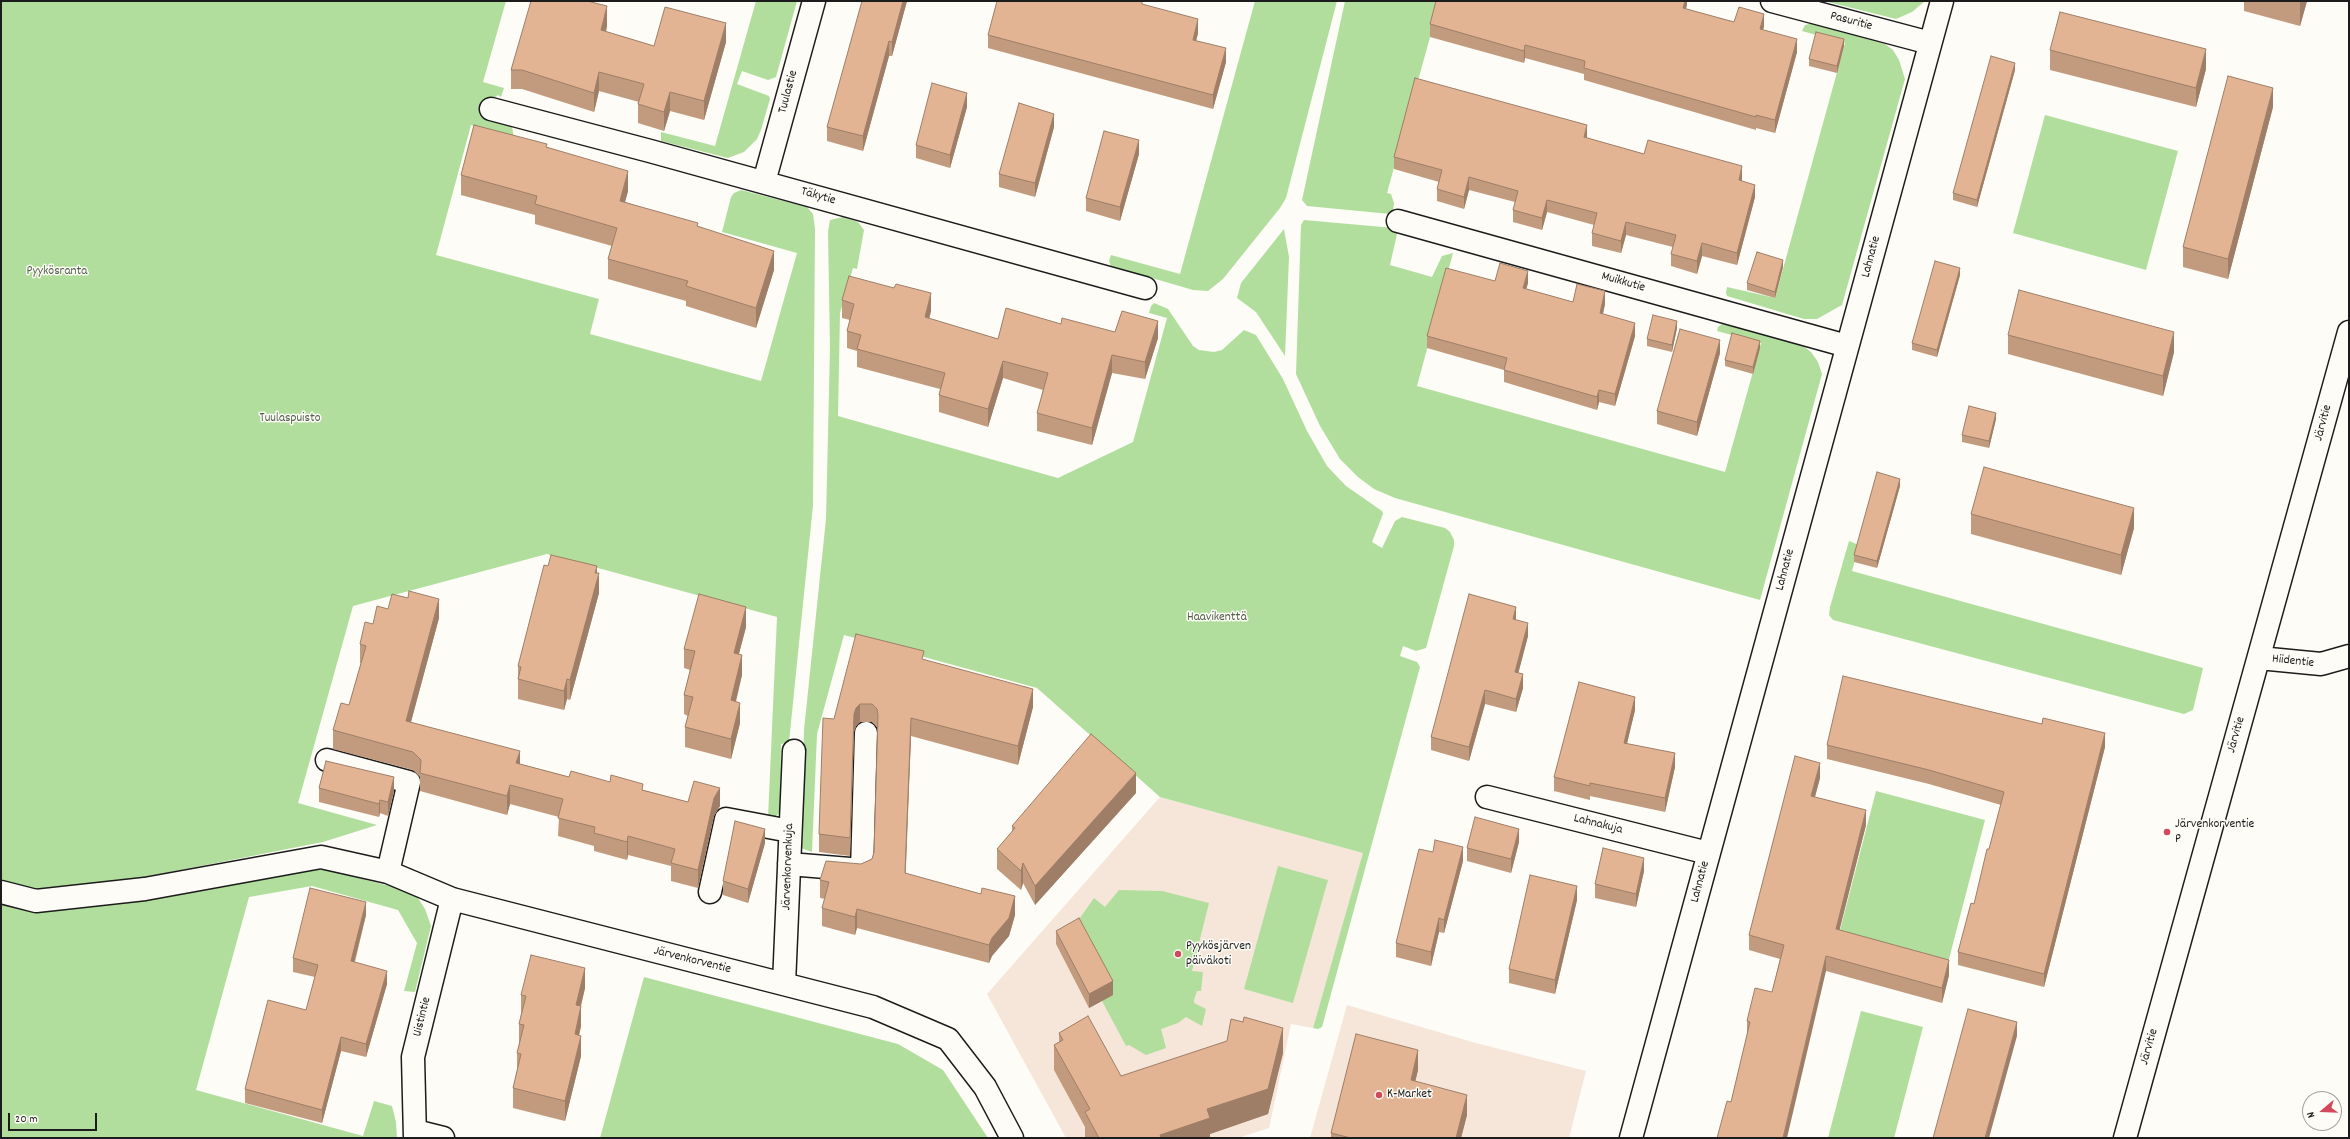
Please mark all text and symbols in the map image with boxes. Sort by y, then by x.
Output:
street label: Pasuritie [1828,9,1874,35]
street label: Tuulastie [776,69,802,115]
street label: Täkytie [799,185,837,209]
street label: Lahnatie [1859,235,1885,279]
park label: Pyykösranta [27,264,87,280]
street label: Muikkutie [1599,269,1647,297]
street label: Järvitie [2312,403,2336,443]
park label: Tuulaspuisto [259,411,321,427]
street label: Lahnatie [1773,548,1799,592]
park label: Haavikenttä [1187,610,1247,626]
street label: Hiidentie [2271,652,2315,672]
street label: Järvitie [2224,715,2250,755]
street label: Lahnakuja [1572,811,1624,839]
place label: Järvenkorventie P [2175,817,2254,848]
street label: Järvenkorvenkuja [780,823,798,911]
marker: Järvenkorventie P [2162,827,2172,837]
street label: Lahnatie [1688,860,1714,904]
place label: Pyykösjärven päiväkoti [1186,939,1251,970]
street label: Järvenkorventie [652,944,732,978]
marker: Pyykösjärven päiväkoti [1173,949,1183,959]
street label: Uistintie [411,996,435,1038]
street label: Järvitie [2137,1027,2163,1067]
place label: K-Market [1387,1087,1432,1103]
marker: K-Market [1374,1090,1384,1100]
north arrow [2302,1091,2342,1131]
scale bar [10,1105,99,1131]
text: N [2303,1109,2320,1120]
text: 20 m [15,1111,38,1128]

